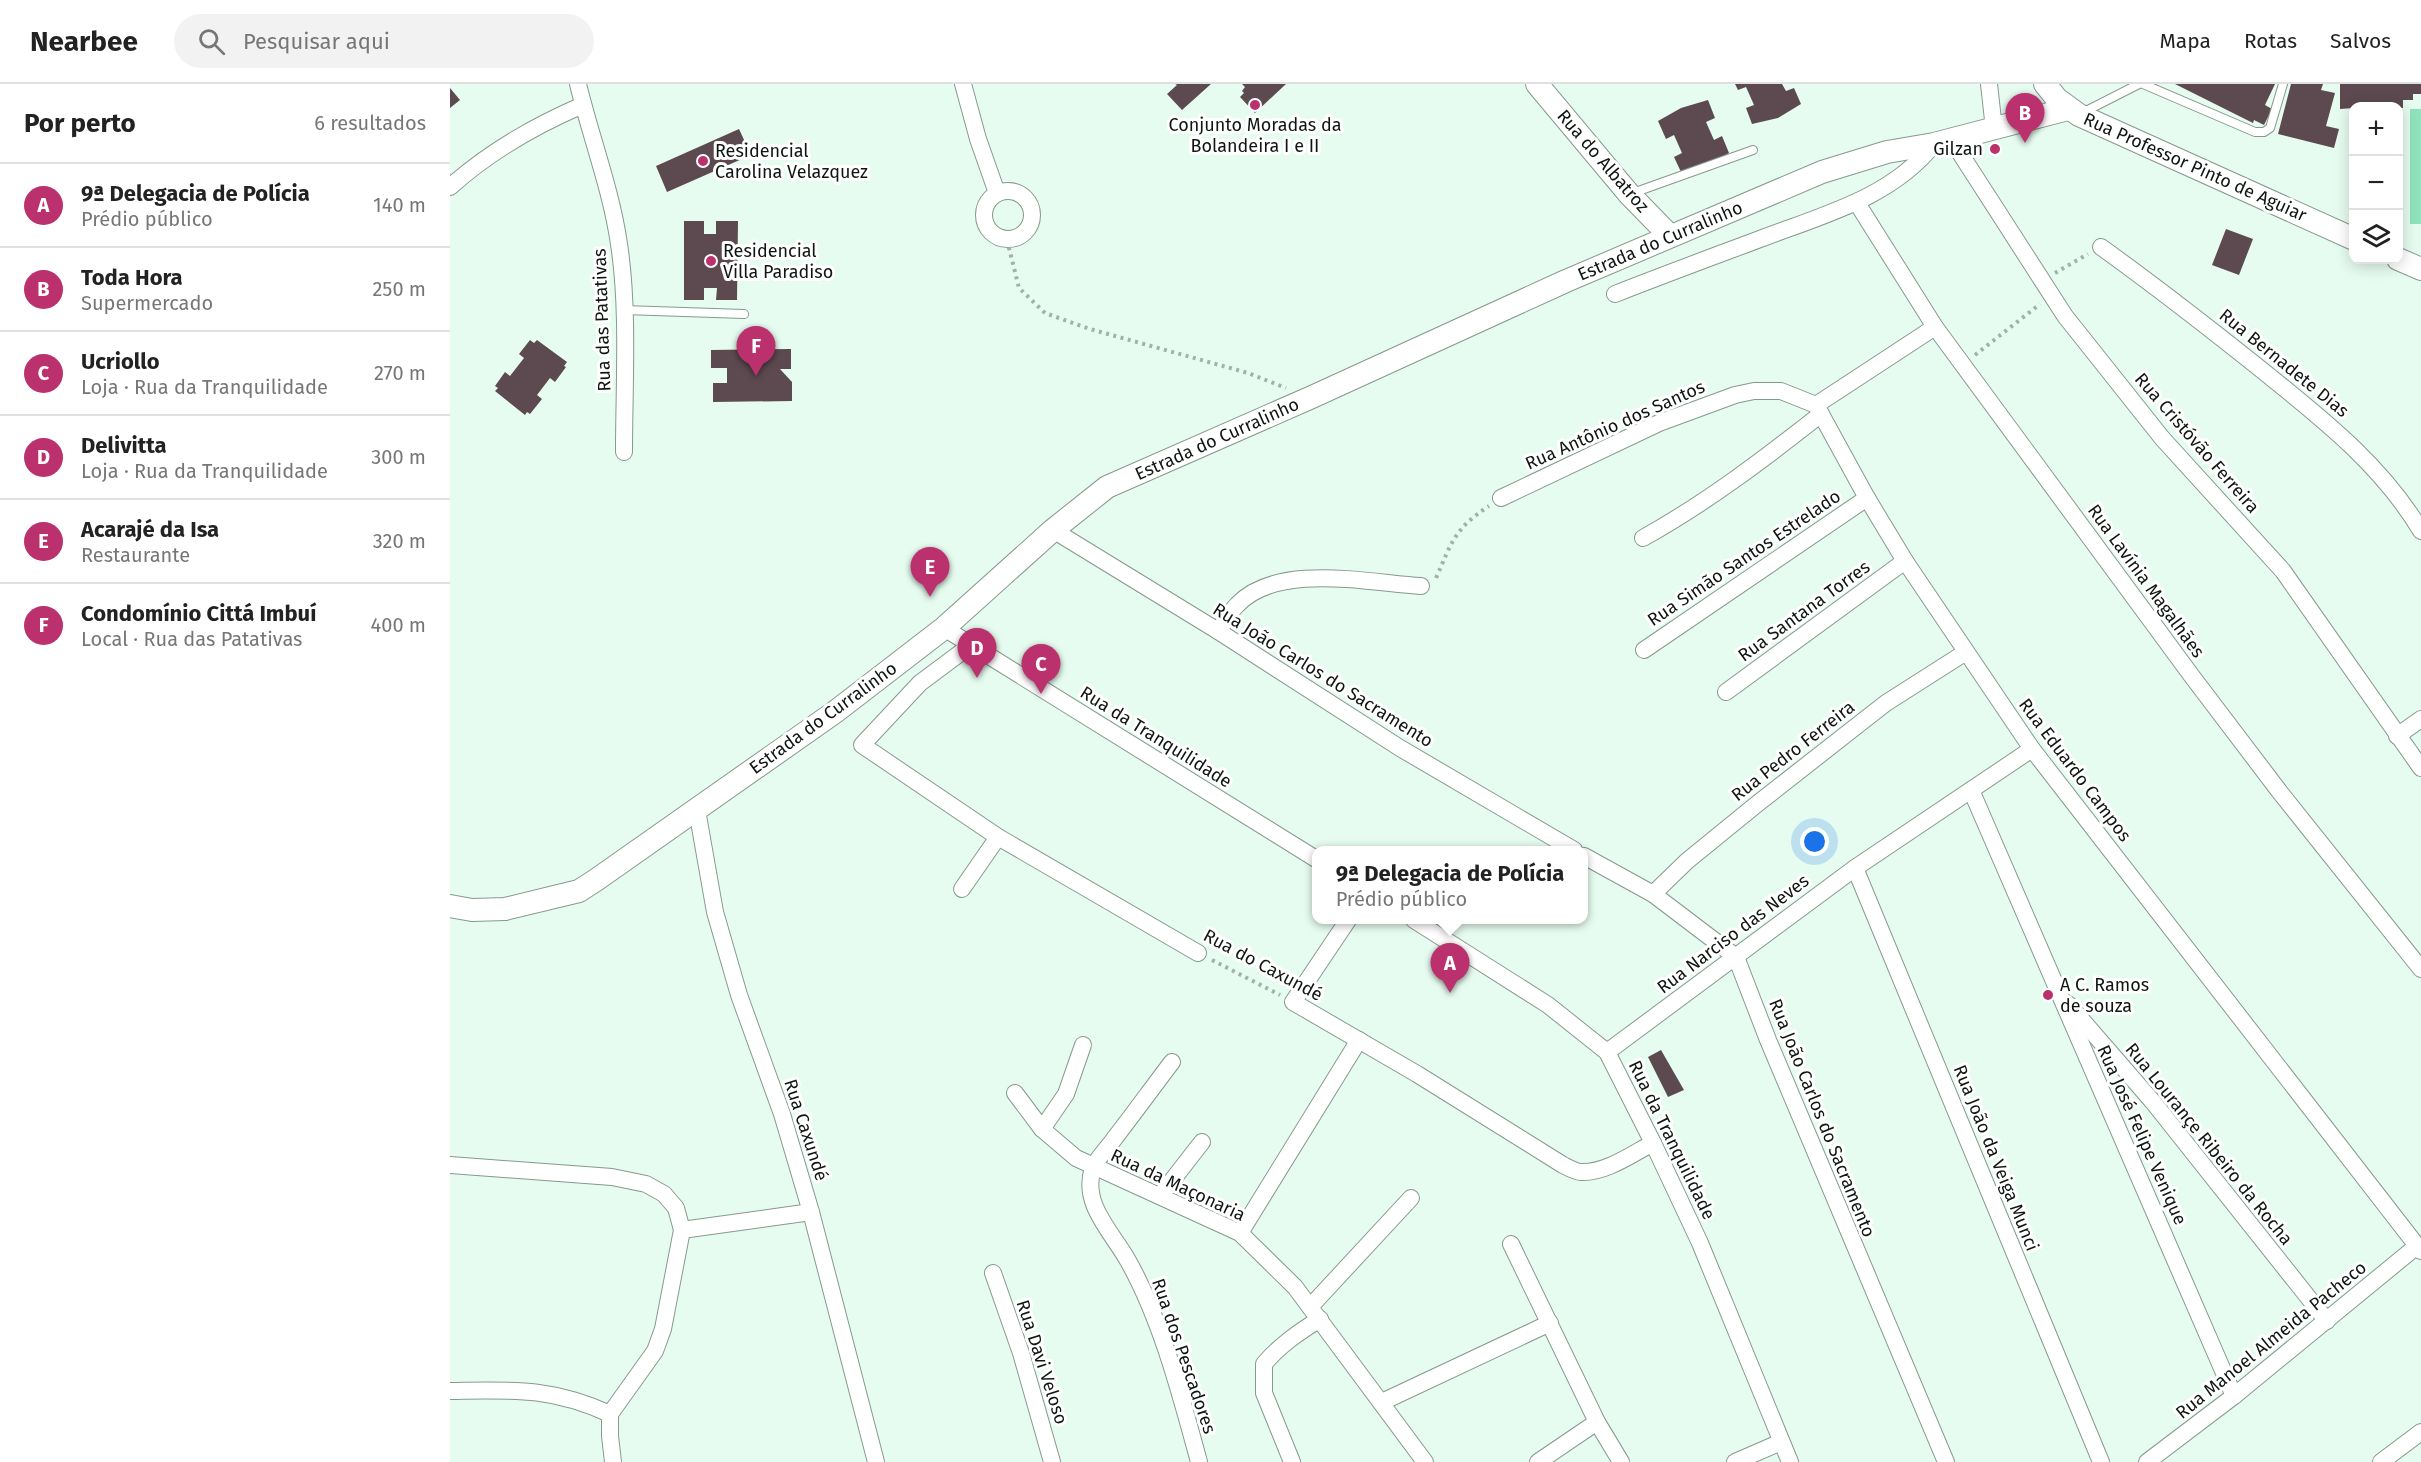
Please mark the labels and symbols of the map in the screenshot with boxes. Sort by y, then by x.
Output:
pin: B [2006,94,2044,143]
marker: Conjunto Moradas da Bolandeira I e II [1248,98,1262,112]
street label: Rua do Albatroz [1552,105,1654,217]
street label: Rua Professor Pinto de Aguiar [2080,108,2310,226]
place label: Conjunto Moradas da Bolandeira I e II [1168,114,1342,157]
place label: Gilzan [1933,138,1983,160]
place label: Residencial Carolina Velazquez [715,140,868,183]
marker: Gilzan [1988,142,2002,156]
marker: Residencial Carolina Velazquez [696,154,710,168]
street label: Estrada do Curralinho [1574,196,1746,286]
place label: Residencial Villa Paradiso [723,240,833,283]
street label: Rua das Patativas [589,248,615,392]
marker: Residencial Villa Paradiso [704,254,718,268]
street label: Rua Bernadete Dias [2215,304,2353,422]
pin: F [736,326,776,376]
street label: Rua Cristóvão Ferreira [2130,368,2264,518]
street label: Rua Antônio dos Santos [1522,375,1708,475]
street label: Estrada do Curralinho [1132,393,1302,485]
street label: Rua Simão Santos Estrelado [1643,485,1845,631]
street label: Rua Lavínia Magalhães [2083,500,2209,662]
pin: E [910,548,950,597]
street label: Rua Santana Torres [1734,556,1874,666]
street label: Rua João Carlos do Sacramento [1209,598,1437,752]
pin: D [958,628,996,678]
pin: C [1022,644,1060,694]
street label: Estrada do Curralinho [745,657,901,779]
street label: Rua da Tranquilidade [1076,681,1236,793]
street label: Rua Eduardo Campos [2014,694,2136,846]
street label: Rua Pedro Ferreira [1727,696,1859,806]
your location [1800,827,1829,856]
street label: Rua Narciso das Neves [1653,870,1813,998]
street label: Rua do Caxundé [1200,924,1326,1006]
pin: A [1430,944,1470,993]
place label: A C. Ramos de souza [2060,974,2149,1017]
marker: A C. Ramos de souza [2041,988,2055,1002]
street label: Rua João Carlos do Sacramento [1764,996,1880,1240]
street label: Rua Lourançe Ribeiro da Rocha [2121,1039,2297,1249]
street label: Rua José Felipe Venique [2092,1042,2192,1228]
street label: Rua da Tranquilidade [1624,1057,1720,1223]
street label: Rua João da Veiga Munci [1949,1062,2043,1254]
street label: Rua Caxundé [779,1076,833,1184]
street label: Rua da Maçonaria [1107,1144,1249,1226]
street label: Rua Manoel Almeida Pacheco [2171,1256,2371,1424]
street label: Rua dos Pescadores [1147,1276,1221,1436]
street label: Rua Davi Veloso [1012,1297,1072,1427]

